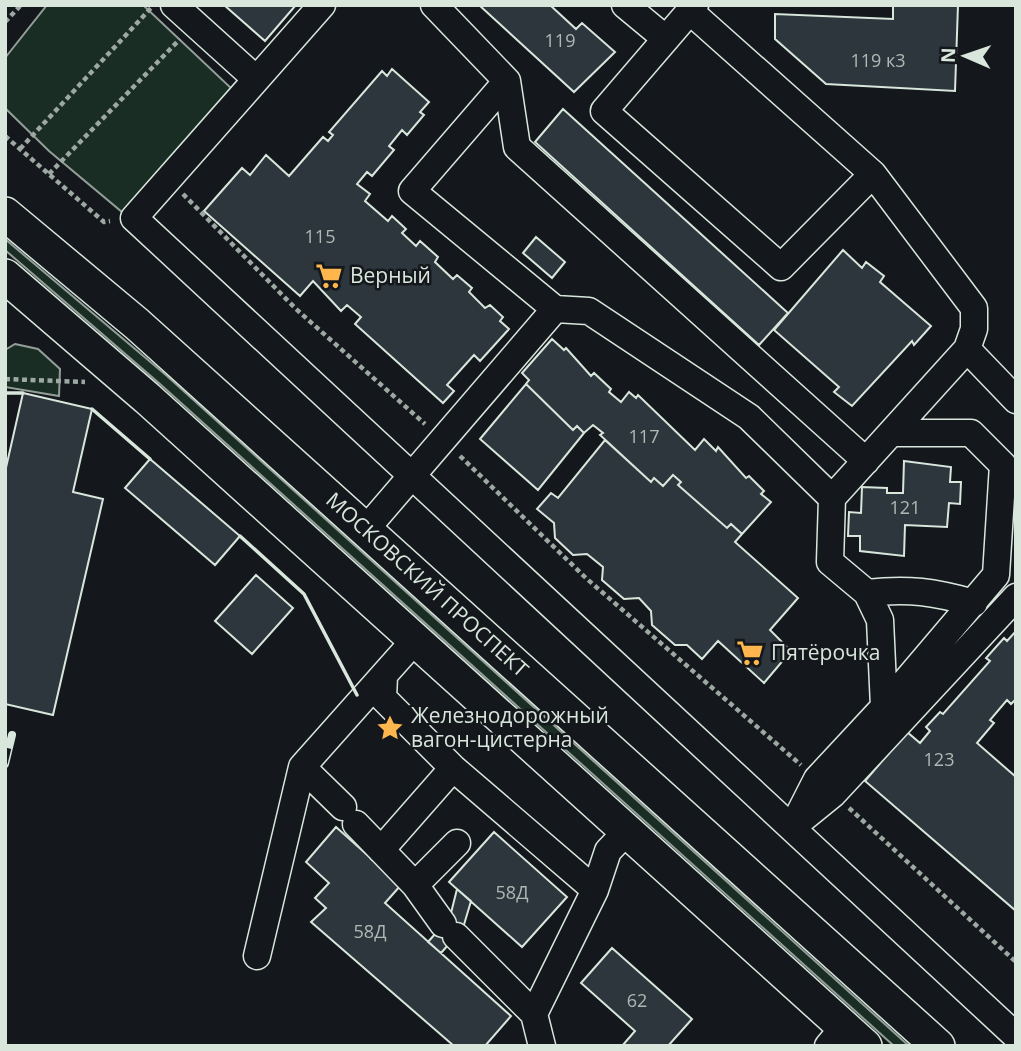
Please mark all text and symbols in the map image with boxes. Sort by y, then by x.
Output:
north arrow [930,21,1000,91]
house number: 119 [545,28,575,52]
text: N [935,47,961,64]
house number: 119 к3 [850,48,906,72]
house number: 115 [305,224,335,248]
supermarket icon: Верный [314,261,344,291]
place label: Верный [350,261,431,289]
house number: 117 [629,424,659,448]
street label: МОСКОВСКИЙ ПРОСПЕКТ [320,486,535,683]
house number: 121 [890,495,920,519]
supermarket icon: Пятёрочка [735,638,765,668]
place label: Пятёрочка [771,638,880,666]
place label: Железнодорожный вагон-цистерна [411,701,609,753]
place icon: Железнодорожный вагон-цистерна [375,713,405,743]
house number: 123 [924,747,954,771]
house number: 58Д [496,880,528,904]
house number: 58Д [354,919,386,943]
house number: 62 [627,988,647,1012]

